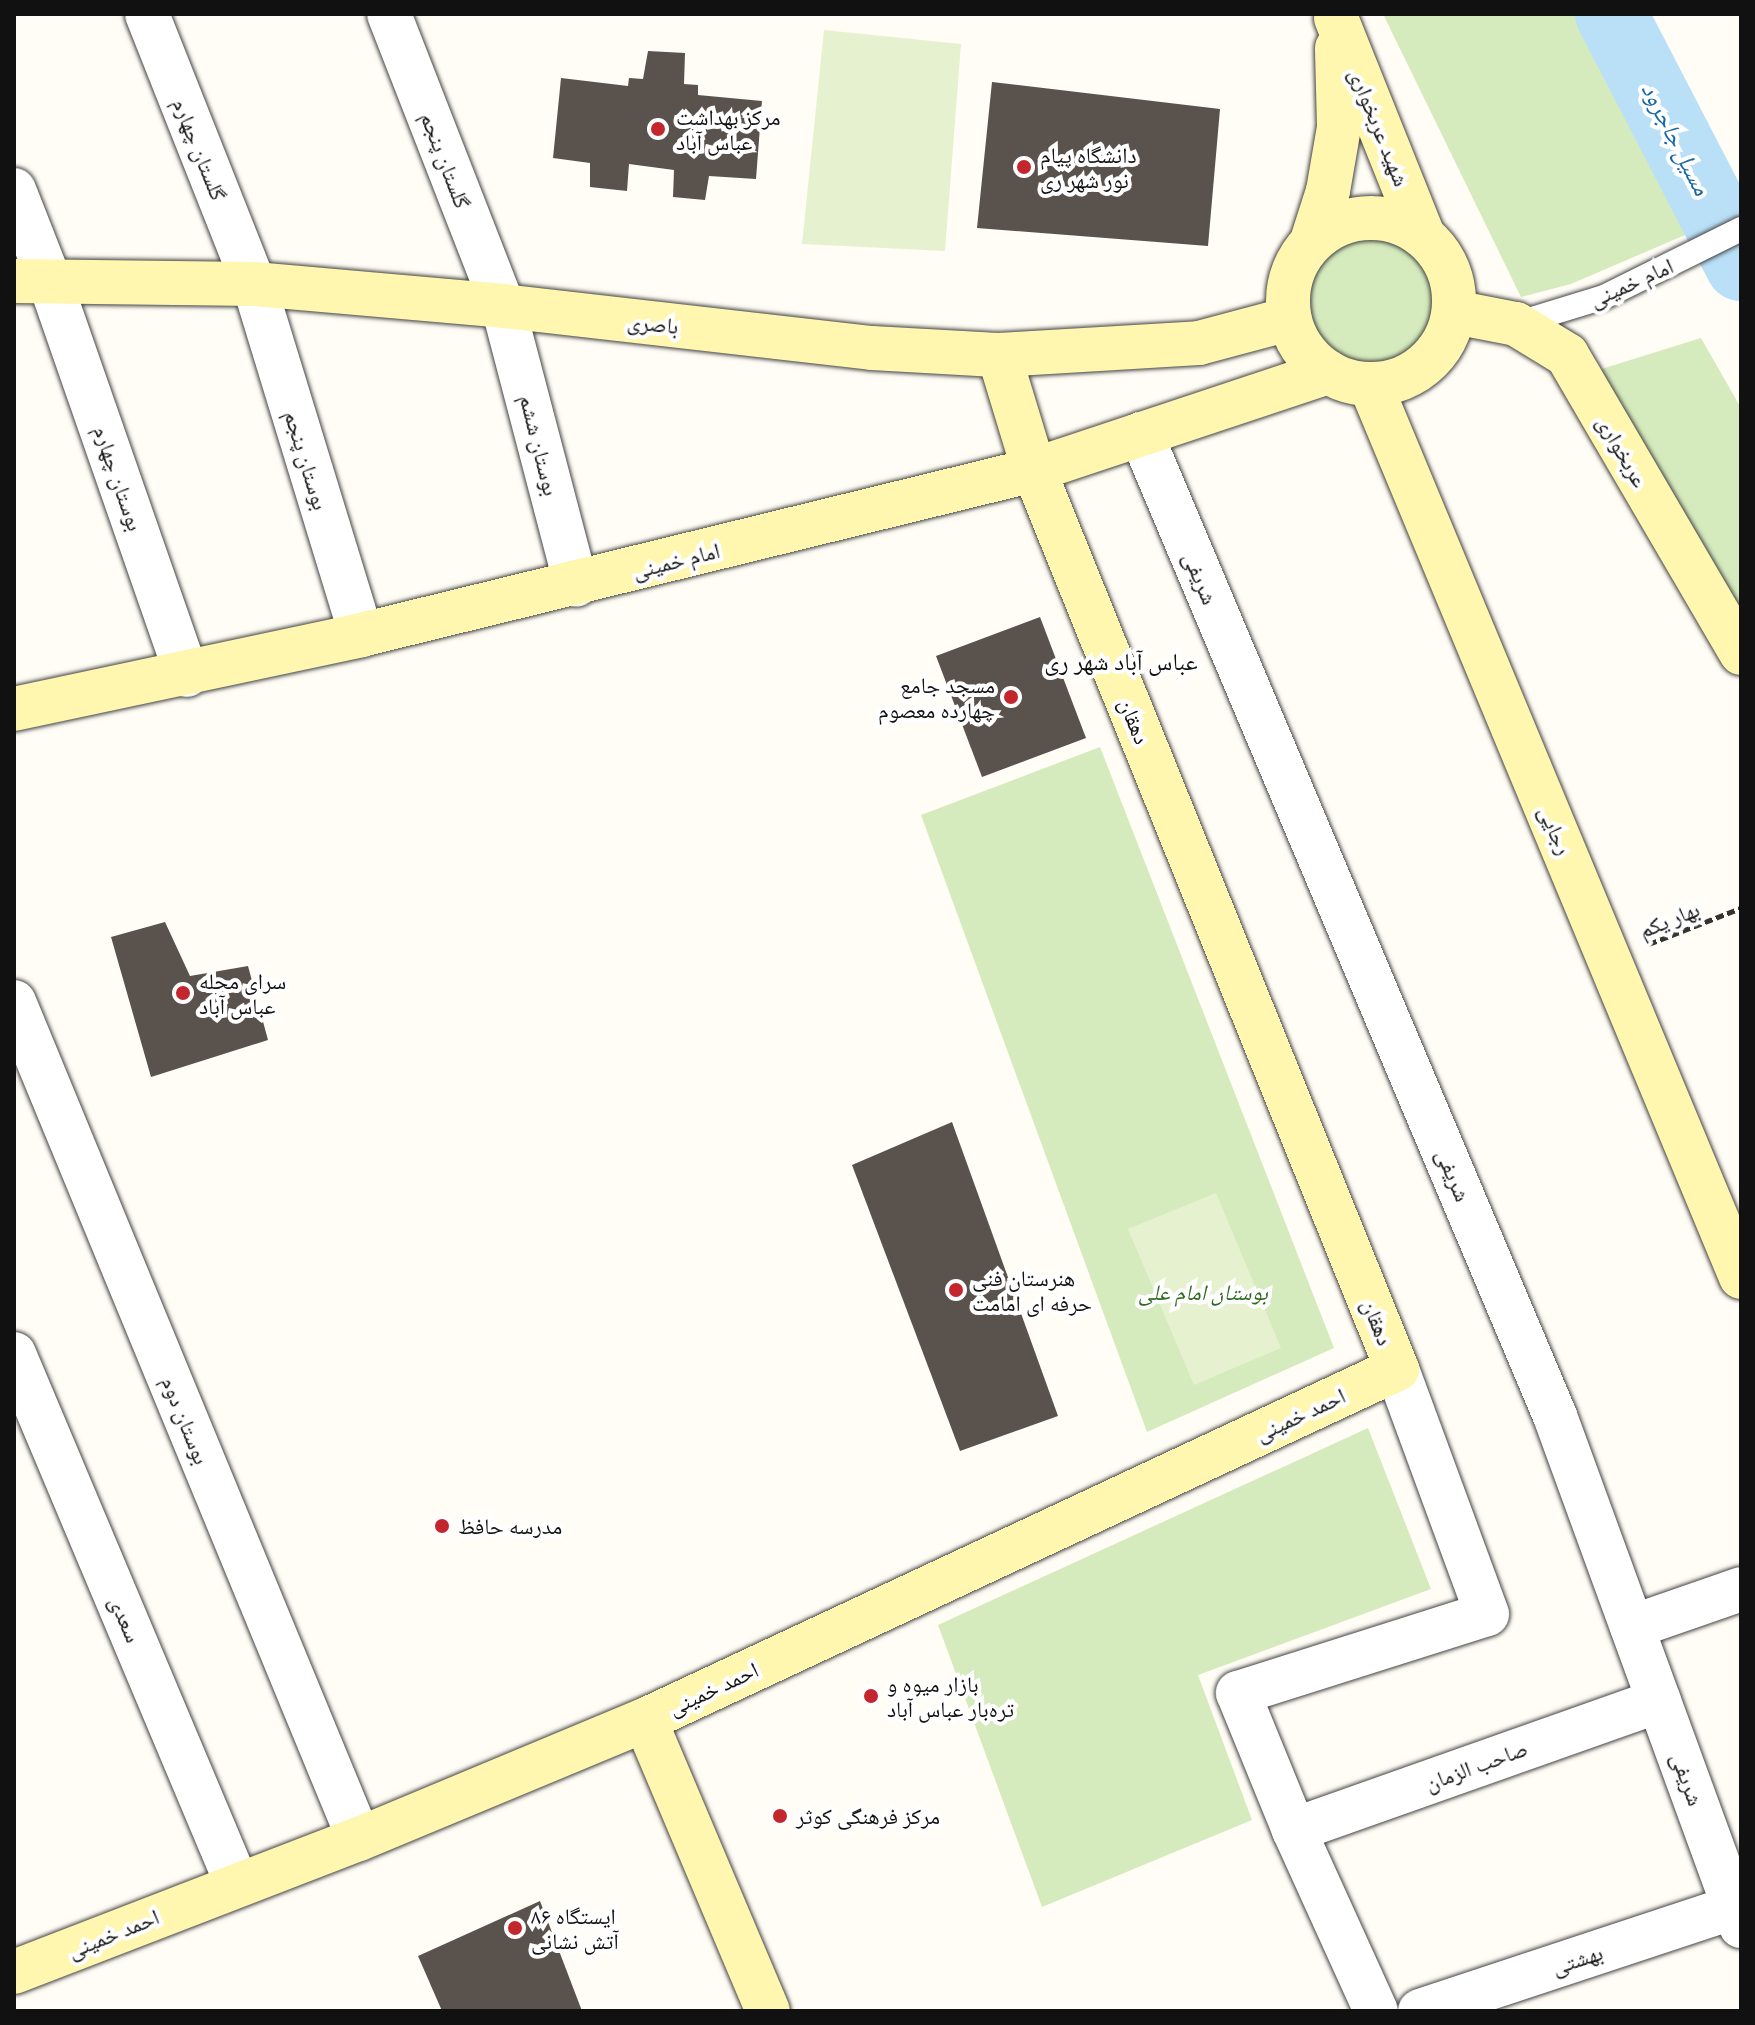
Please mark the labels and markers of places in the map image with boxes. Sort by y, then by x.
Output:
place label: مرکز ‌بهداشت عباس آباد [676,103,781,154]
marker: مرکز ‌بهداشت عباس آباد [647,118,669,140]
place label: دانشگاه پیام نور شهر ری [1040,141,1137,192]
marker: دانشگاه پیام نور شهر ری [1015,158,1033,176]
place label: مسجد جامع چهارده معصوم [878,671,995,722]
marker: مسجد جامع چهارده معصوم [1002,688,1020,706]
place label: سرای محله عباس آباد [199,967,286,1018]
marker: سرای محله عباس آباد [174,984,192,1002]
place label: هنرستان فنی حرفه ای امامت [972,1264,1092,1316]
marker: هنرستان فنی حرفه ای امامت [947,1281,965,1299]
place label: مدرسه حافظ [458,1513,562,1539]
marker: مدرسه حافظ [433,1517,451,1535]
place label: بازار میوه و تره‌بار عباس آباد [887,1670,1014,1722]
marker: بازار میوه و تره‌بار عباس آباد [862,1687,880,1705]
place label: مرکز فرهنگی کوثر [796,1803,940,1829]
marker: مرکز فرهنگی کوثر [771,1807,789,1825]
place label: ایستگاه ۸۶ آتش نشانی [531,1902,619,1954]
marker: ایستگاه ۸۶ آتش نشانی [506,1919,524,1937]

